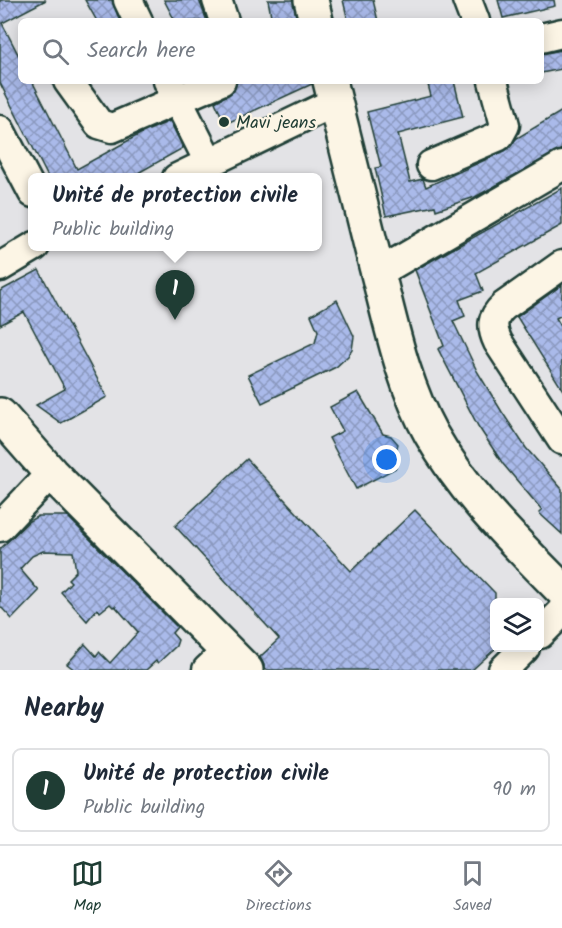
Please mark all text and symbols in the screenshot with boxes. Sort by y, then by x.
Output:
search box [18,18,544,84]
text: Search here [87,34,195,69]
icon: search [39,35,72,68]
place label: Mavi jeans [236,109,316,138]
marker: Mavi jeans [217,115,231,129]
popup [28,173,322,251]
text: Unité de protection civile [52,179,298,214]
text: Public building [52,214,174,246]
pin: 1 [156,270,195,320]
your location [372,445,401,474]
map controls [490,598,544,652]
button: layers [490,598,544,652]
text: Nearby [24,688,104,730]
text: Unité de protection civile [83,757,329,792]
text: 1 [42,774,49,806]
text: 90 m [492,774,536,806]
text: Public building [83,792,205,824]
tab: Map [71,857,104,918]
tab: Directions [245,857,312,918]
tab: Saved [453,857,491,918]

